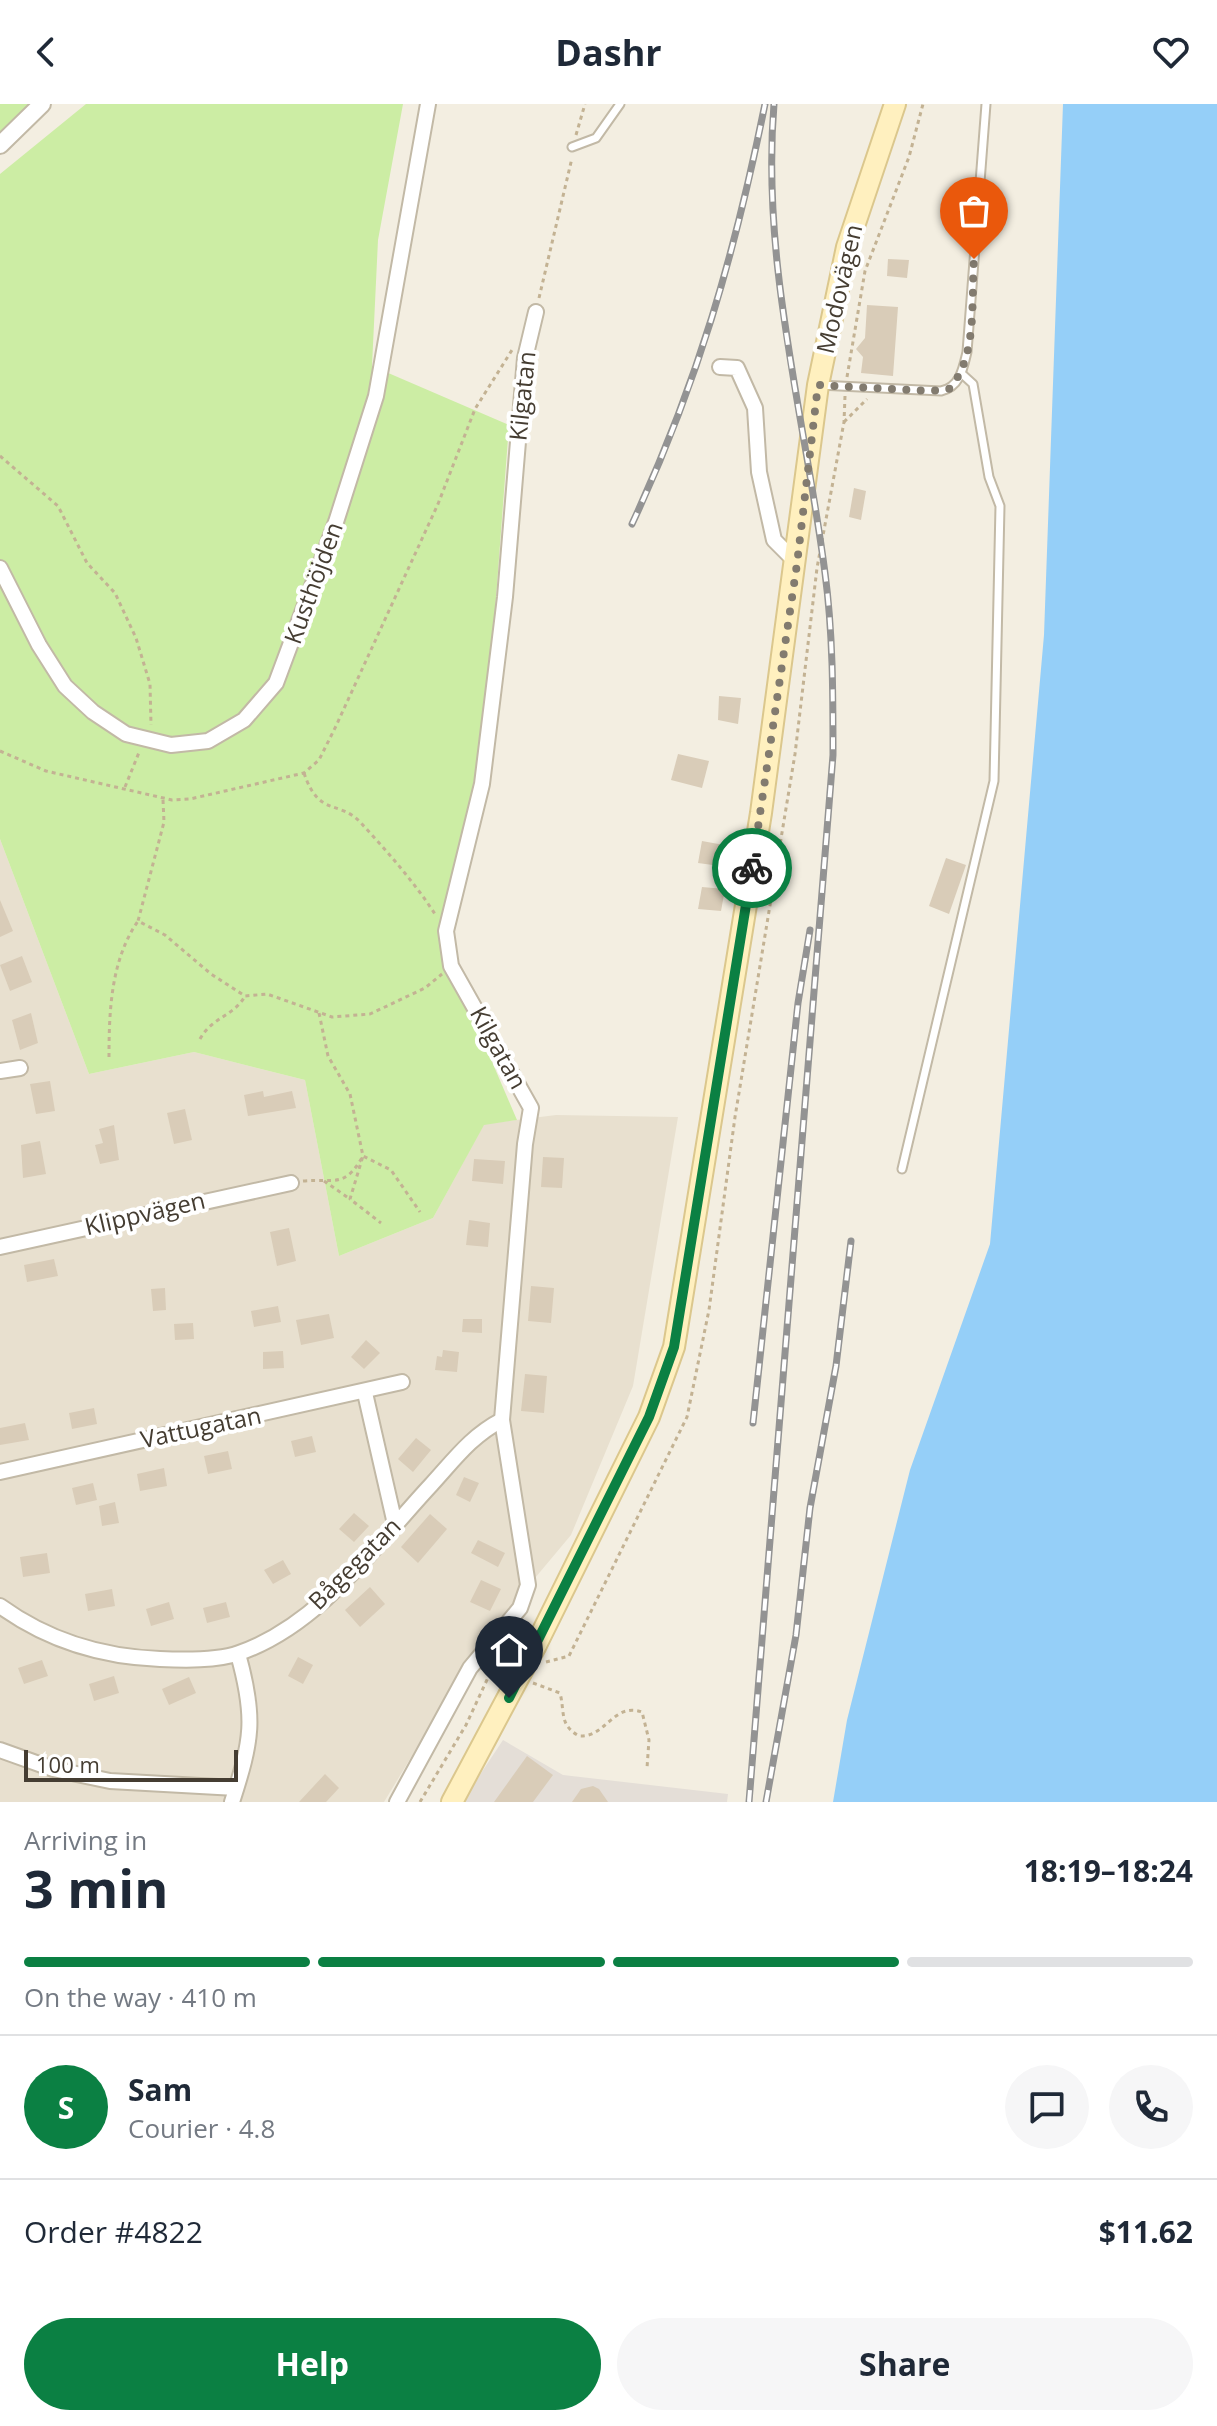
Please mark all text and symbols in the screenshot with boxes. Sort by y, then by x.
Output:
text: Dashr [555,28,662,77]
icon: back [24,30,68,74]
icon: heart [1149,30,1193,74]
pin [940,177,1008,259]
icon: bag [952,189,996,233]
street label: Modovägen [808,221,869,357]
street label: Kilgatan [500,349,543,442]
street label: Kusthöjden [275,517,350,648]
courier [712,828,792,908]
icon: bike [730,846,774,890]
street label: Kilgatan [463,1000,536,1095]
street label: Klippvägen [81,1183,208,1242]
street label: Vattugatan [137,1398,264,1455]
street label: Bågegatan [300,1509,407,1616]
pin [475,1616,543,1698]
icon: home [487,1628,531,1672]
scale bar [24,1746,238,1782]
text: 100 m [36,1749,100,1779]
text: Arriving in [24,1822,147,1858]
text: 18:19–18:24 [1024,1850,1193,1891]
text: 3 min [24,1852,168,1923]
text: On the way · 410 m [24,1979,257,2015]
button: chat [1005,2065,1089,2149]
button: phone [1109,2065,1193,2149]
text: Sam [128,2069,192,2110]
text: S [58,2087,74,2128]
text: Courier · 4.8 [128,2110,275,2146]
text: Order #4822 [24,2211,203,2252]
text: $11.62 [1099,2211,1193,2252]
button: Help [24,2318,601,2410]
button: Share [617,2318,1193,2410]

